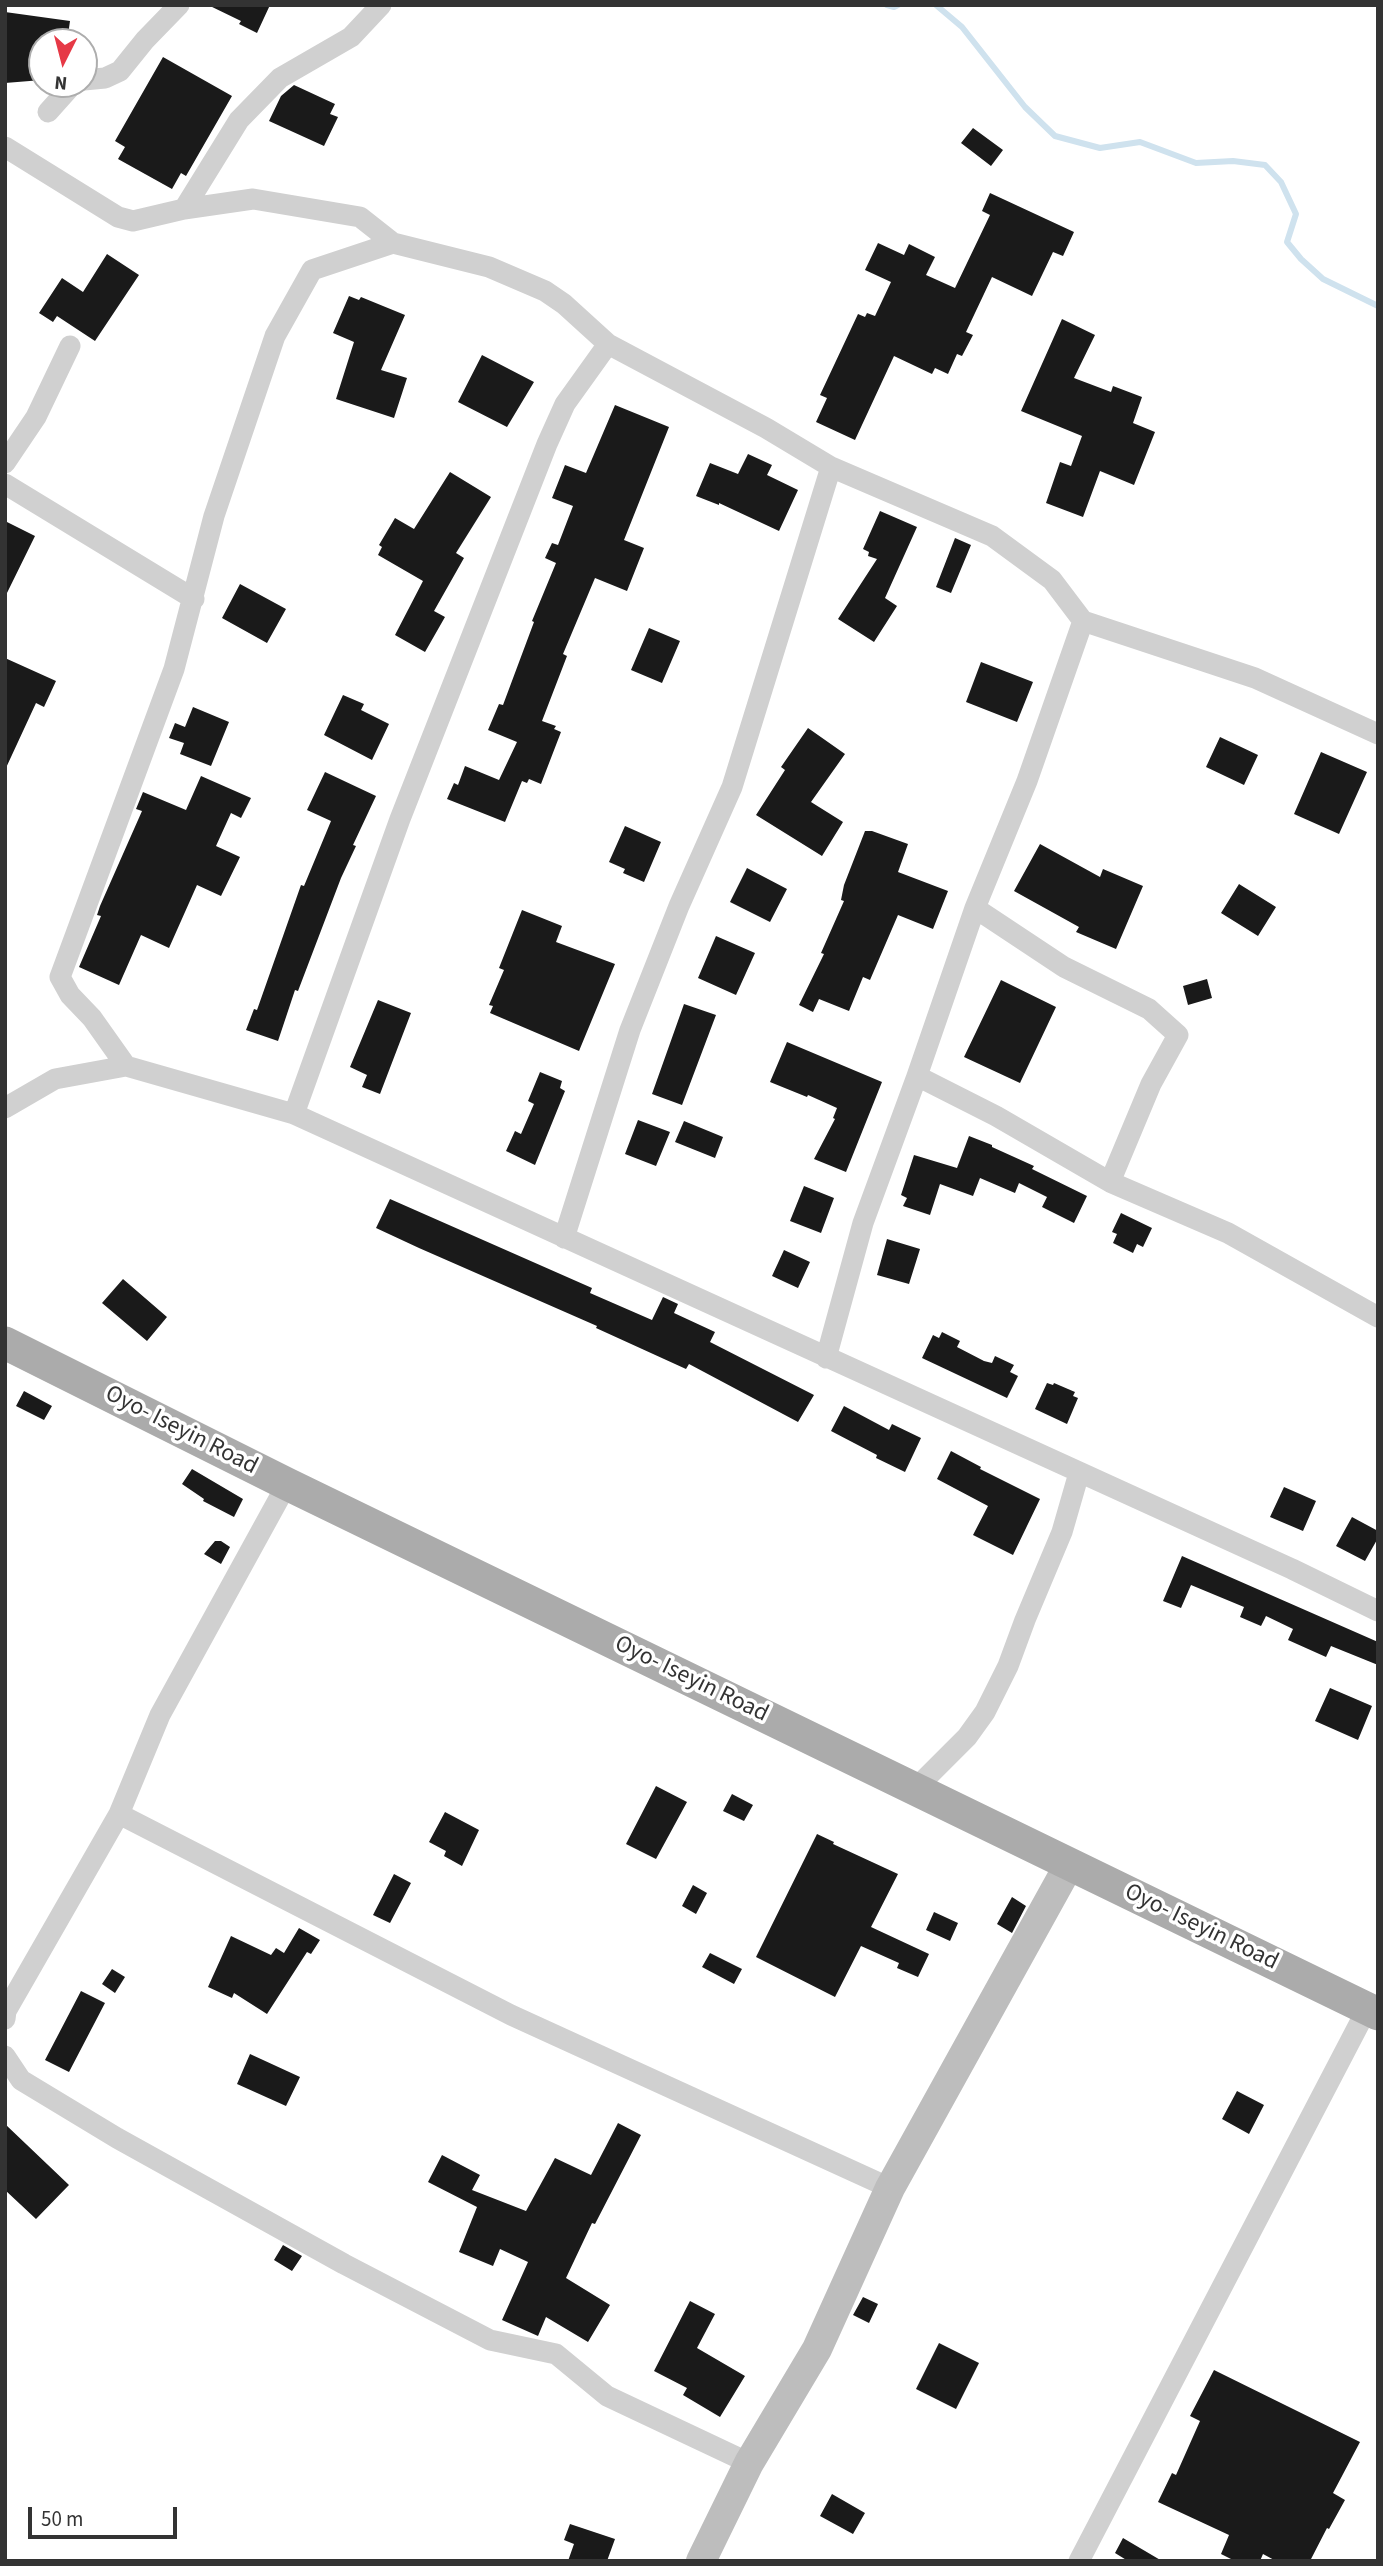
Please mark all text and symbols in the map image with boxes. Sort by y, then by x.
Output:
north arrow [28,28,98,98]
text: N [53,68,69,96]
street label: Oyo- Iseyin Road [100,1380,262,1482]
street label: Oyo- Iseyin Road [609,1630,773,1730]
street label: Oyo- Iseyin Road [1119,1878,1283,1978]
scale bar [32,2492,180,2536]
text: 50 m [41,2504,83,2534]

